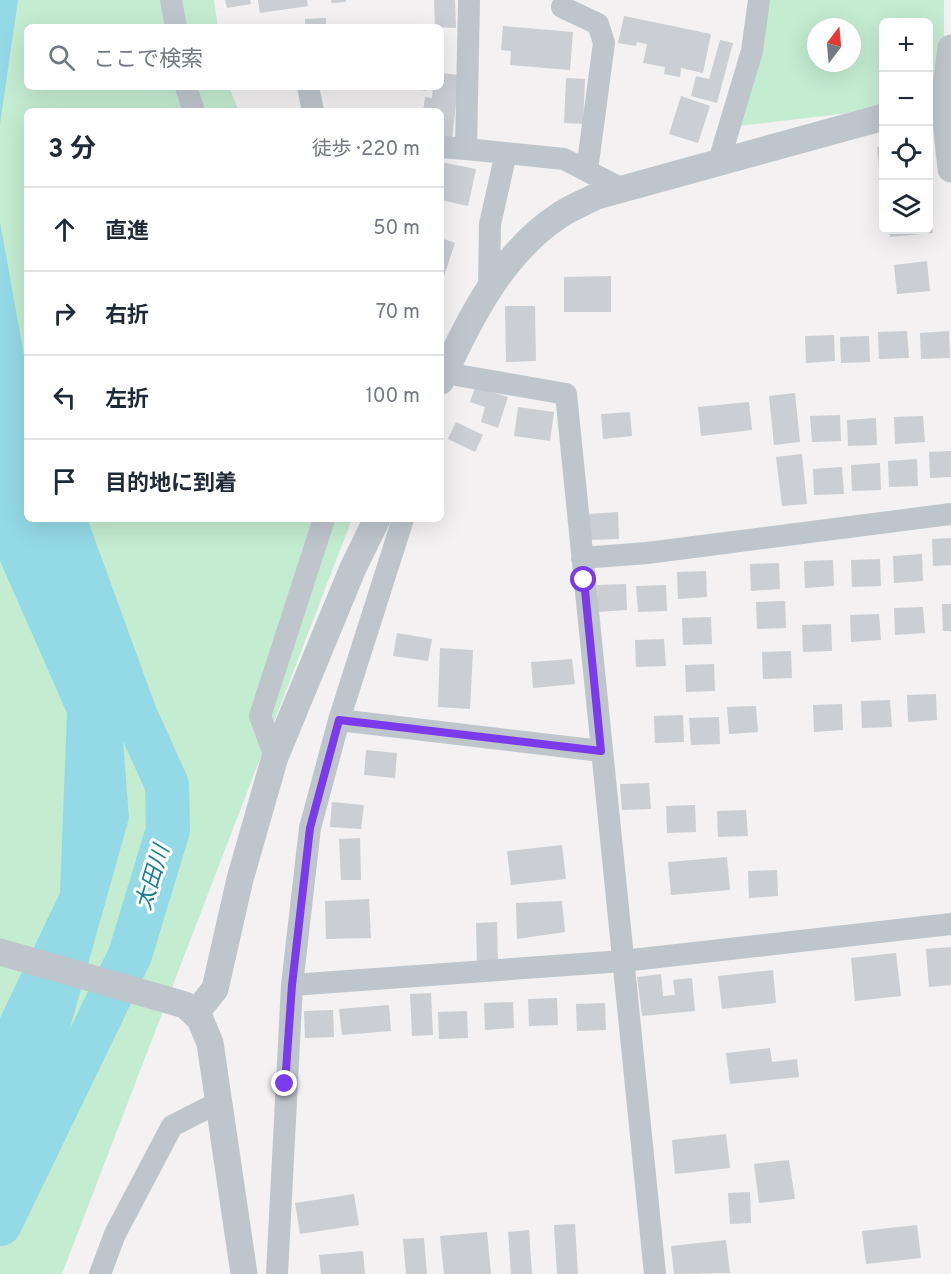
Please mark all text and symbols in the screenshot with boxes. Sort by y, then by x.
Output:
north arrow [807,18,861,72]
map controls [879,18,933,234]
button: + [879,18,933,72]
search box [24,24,444,90]
icon: search [45,41,78,74]
text: ここで検索 [93,47,203,74]
button: − [879,72,933,126]
button: locate [879,126,933,180]
text: 3 分 [48,134,96,167]
text: 徒歩 · 220 m [312,137,420,163]
button: layers [879,180,933,234]
icon: ahead [48,213,81,246]
text: 50 m [373,216,420,242]
text: 直進 [105,219,149,246]
icon: right [48,297,81,330]
text: 70 m [376,300,420,326]
text: 右折 [105,303,149,330]
icon: left [48,381,81,414]
text: 100 m [365,384,420,410]
text: 左折 [105,387,149,414]
icon: arrive [48,465,81,498]
text: 目的地に到着 [105,471,237,498]
route start [570,566,596,592]
water label: 太田川 [131,841,177,914]
route end [271,1070,297,1096]

